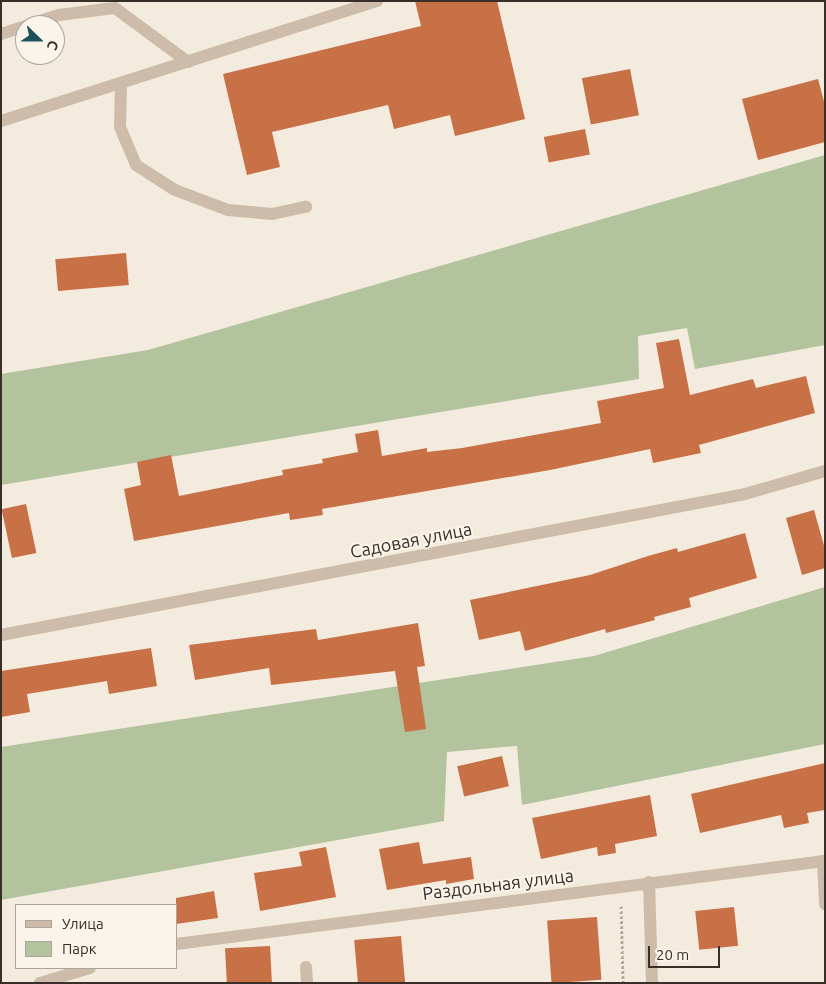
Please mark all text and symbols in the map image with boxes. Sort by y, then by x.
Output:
north arrow [15,15,65,65]
text: С [44,38,62,52]
street label: Садовая улица [348,518,474,562]
street label: Раздольная улица [421,864,575,904]
legend [15,904,178,969]
text: Улица [62,915,104,932]
scale bar [651,936,724,968]
text: Парк [62,940,97,957]
text: 20 m [656,946,689,963]

